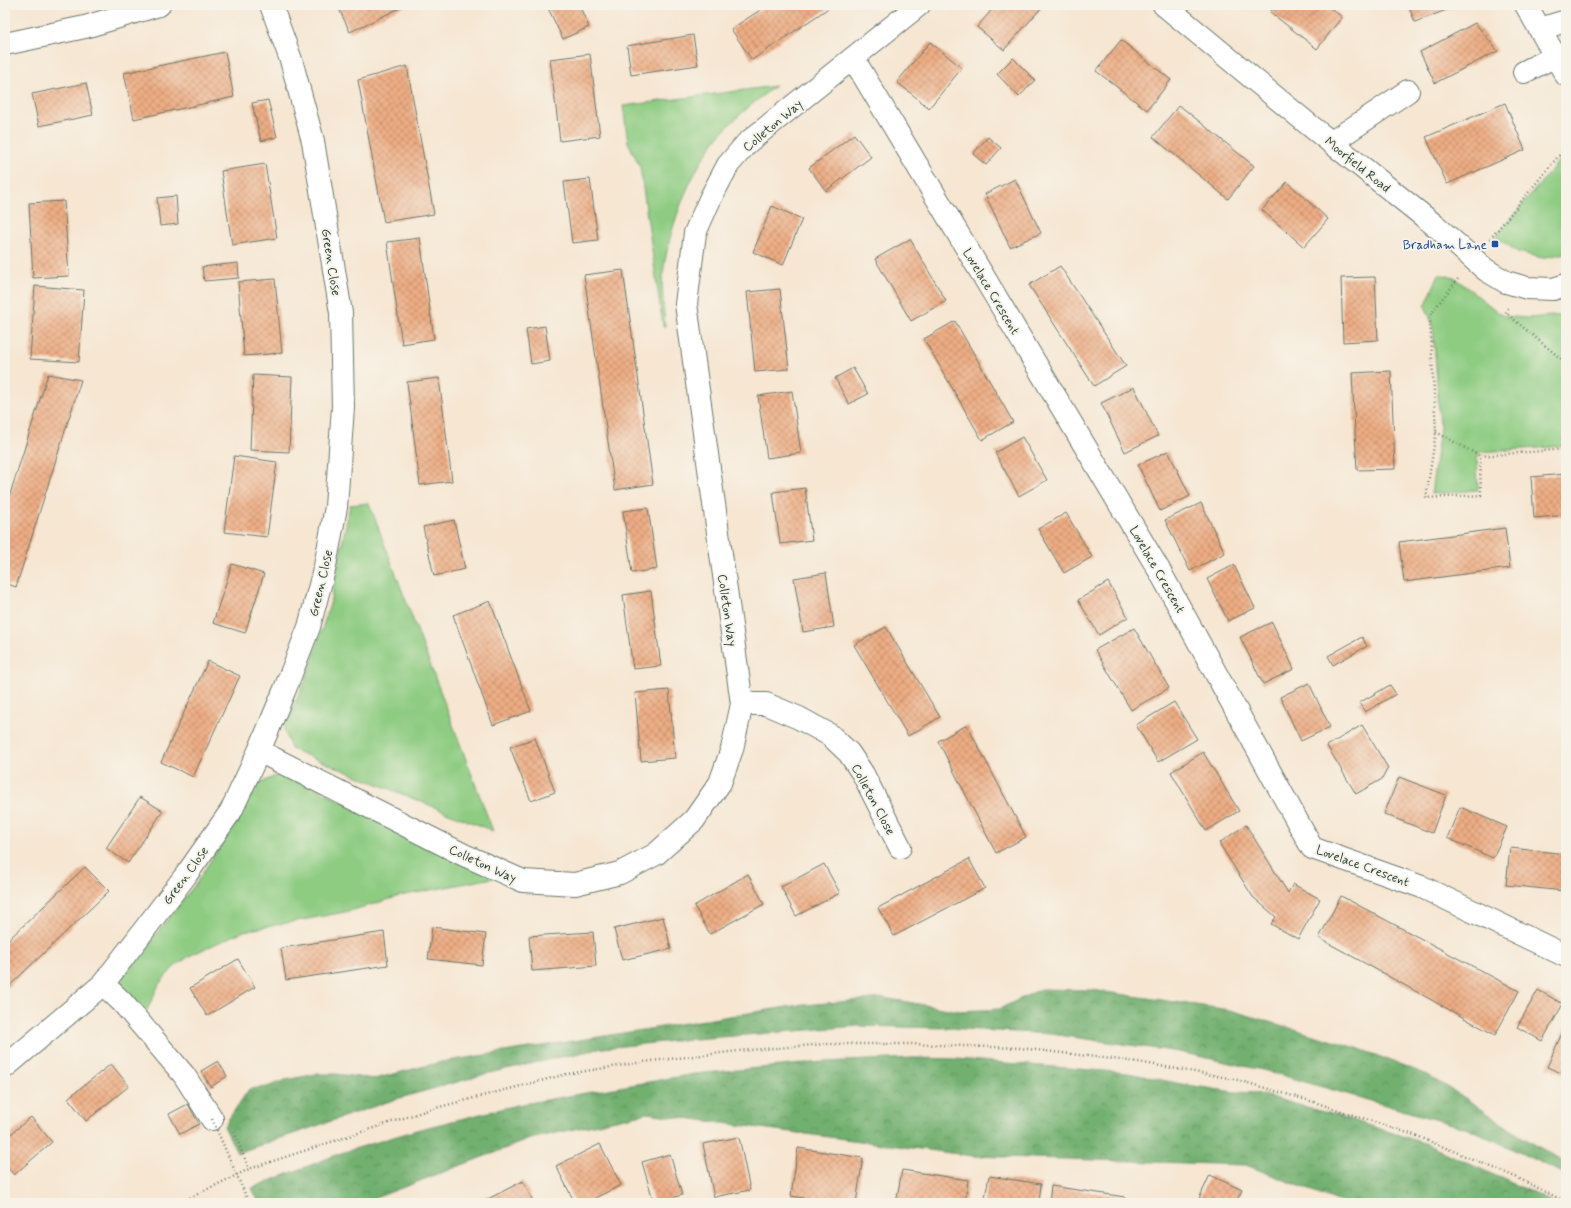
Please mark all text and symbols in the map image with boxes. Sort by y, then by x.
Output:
street label: Colleton Way [740,96,806,156]
street label: Moorfield Road [1321,133,1394,197]
street label: Green Close [317,227,344,297]
place label: Bradham Lane [1403,237,1487,254]
marker: Bradham Lane [1490,239,1500,249]
street label: Lovelace Crescent [958,245,1023,338]
street label: Lovelace Crescent [1125,523,1189,616]
street label: Green Close [306,548,337,618]
street label: Colleton Way [713,573,740,647]
street label: Colleton Close [847,761,899,838]
street label: Colleton Way [446,841,519,887]
street label: Lovelace Crescent [1314,842,1411,891]
street label: Green Close [159,843,213,908]

